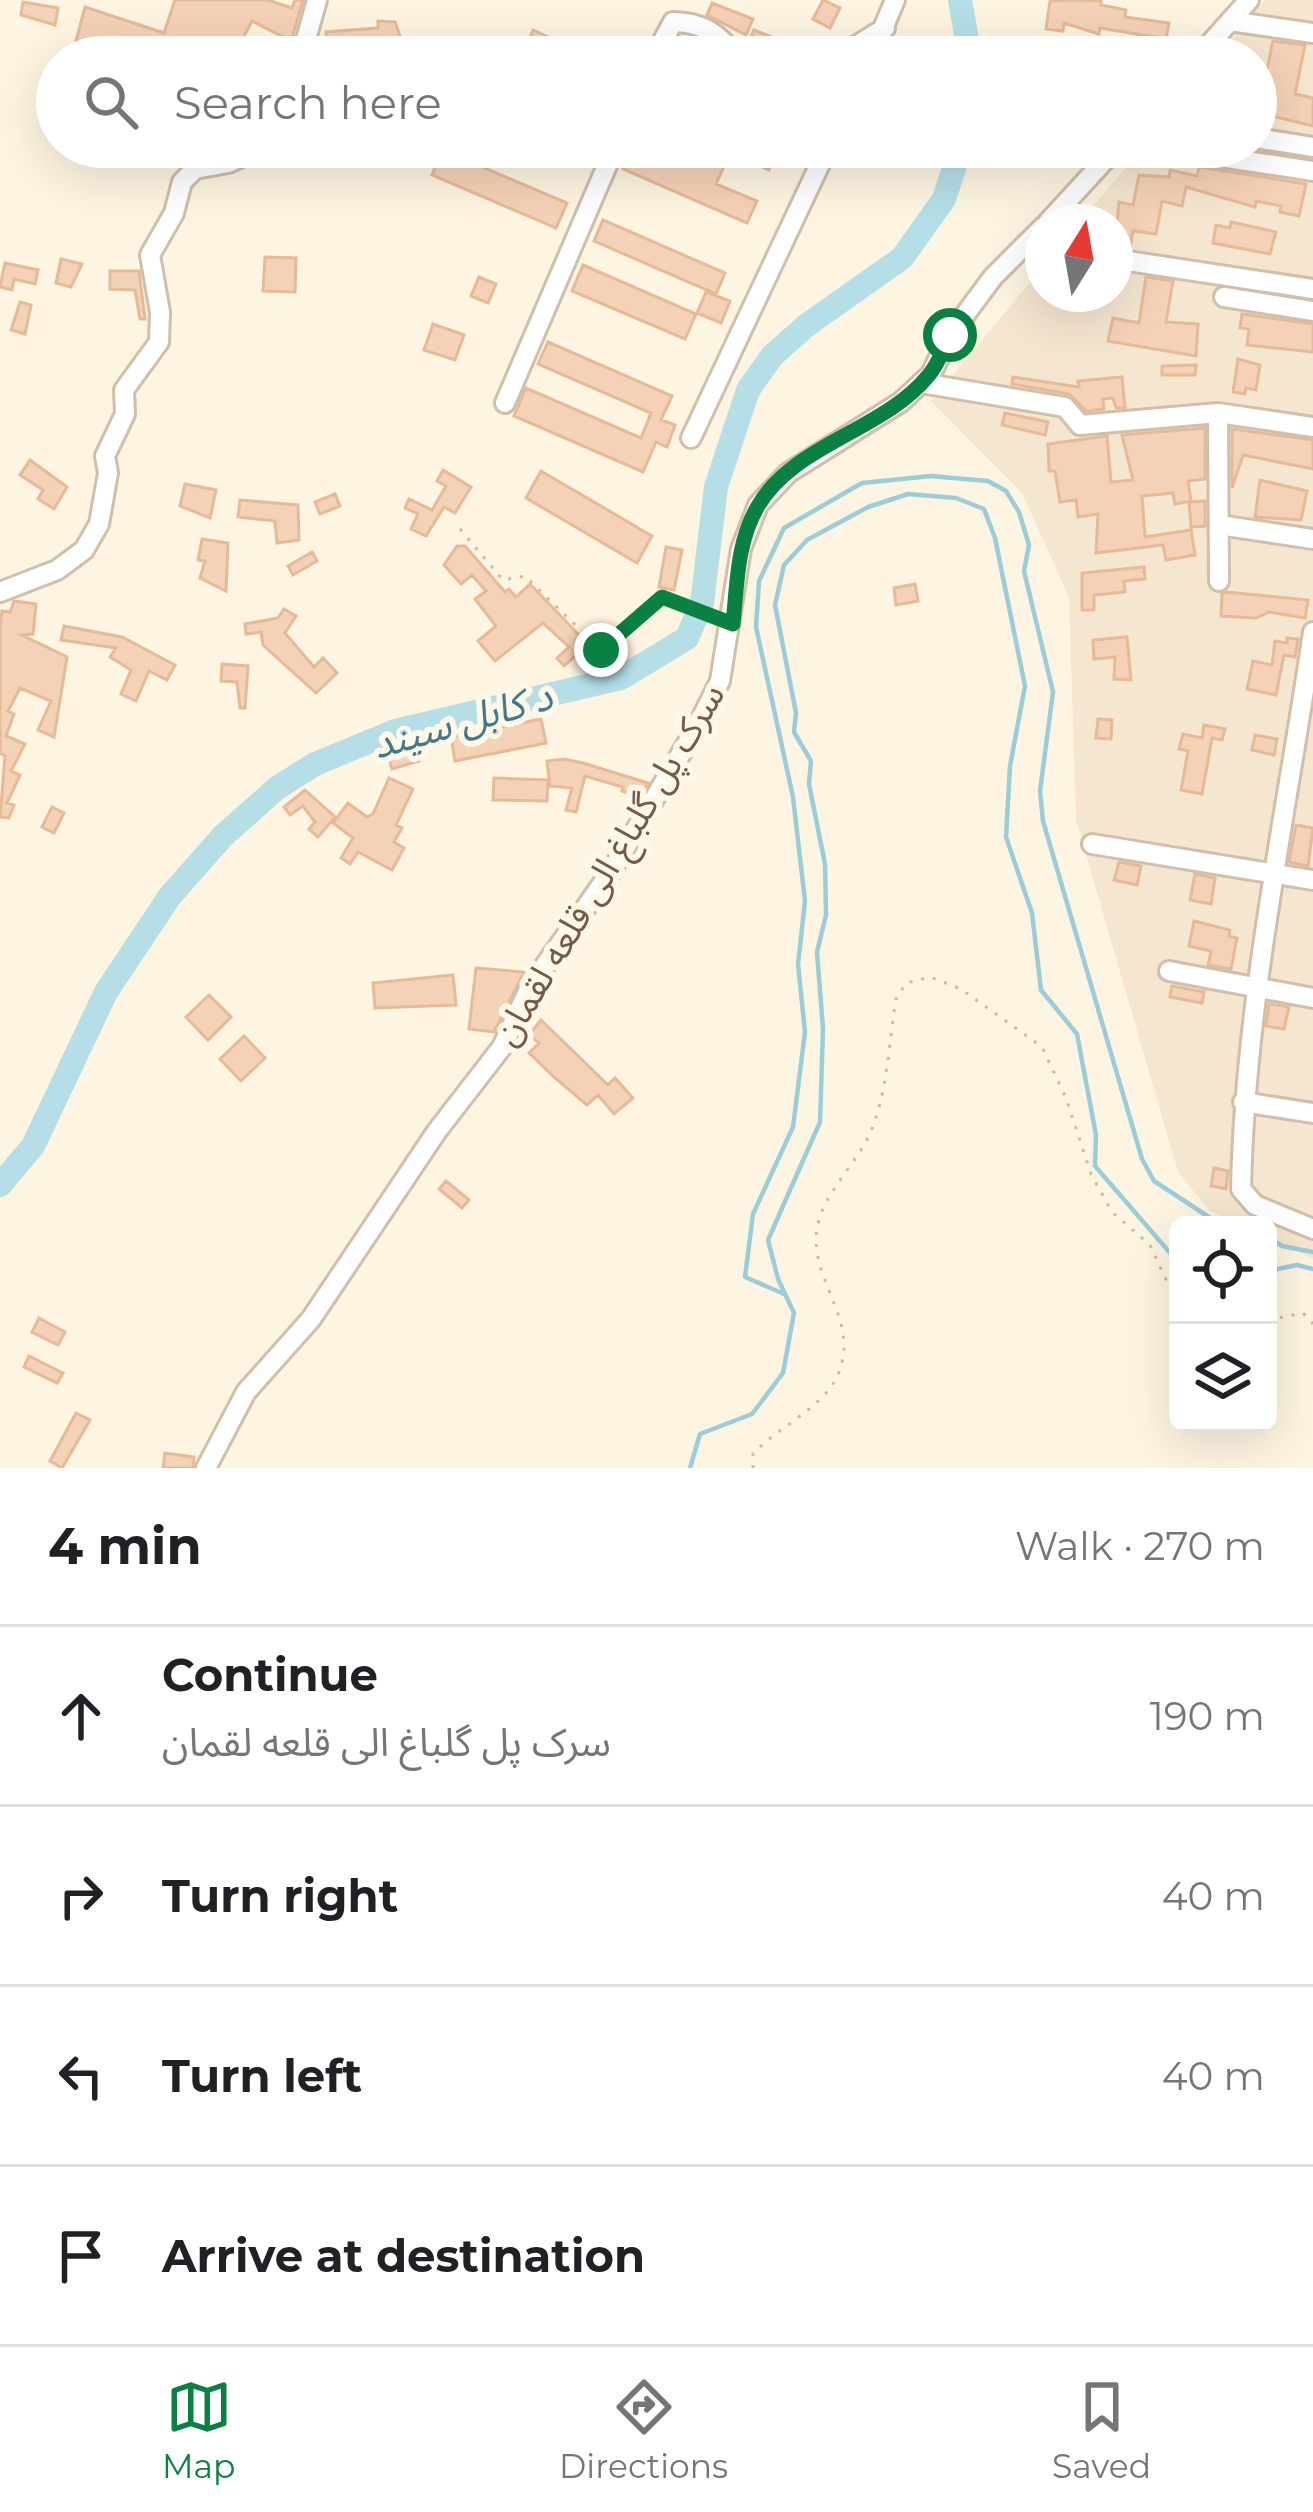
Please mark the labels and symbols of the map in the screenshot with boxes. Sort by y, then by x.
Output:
north arrow [1025,204,1133,312]
route start [923,308,977,362]
route end [574,623,628,677]
water label: د کابل سيند [367,671,558,769]
street label: سرک پل گلباغ الی قلعه لقمان [482,675,738,1055]

